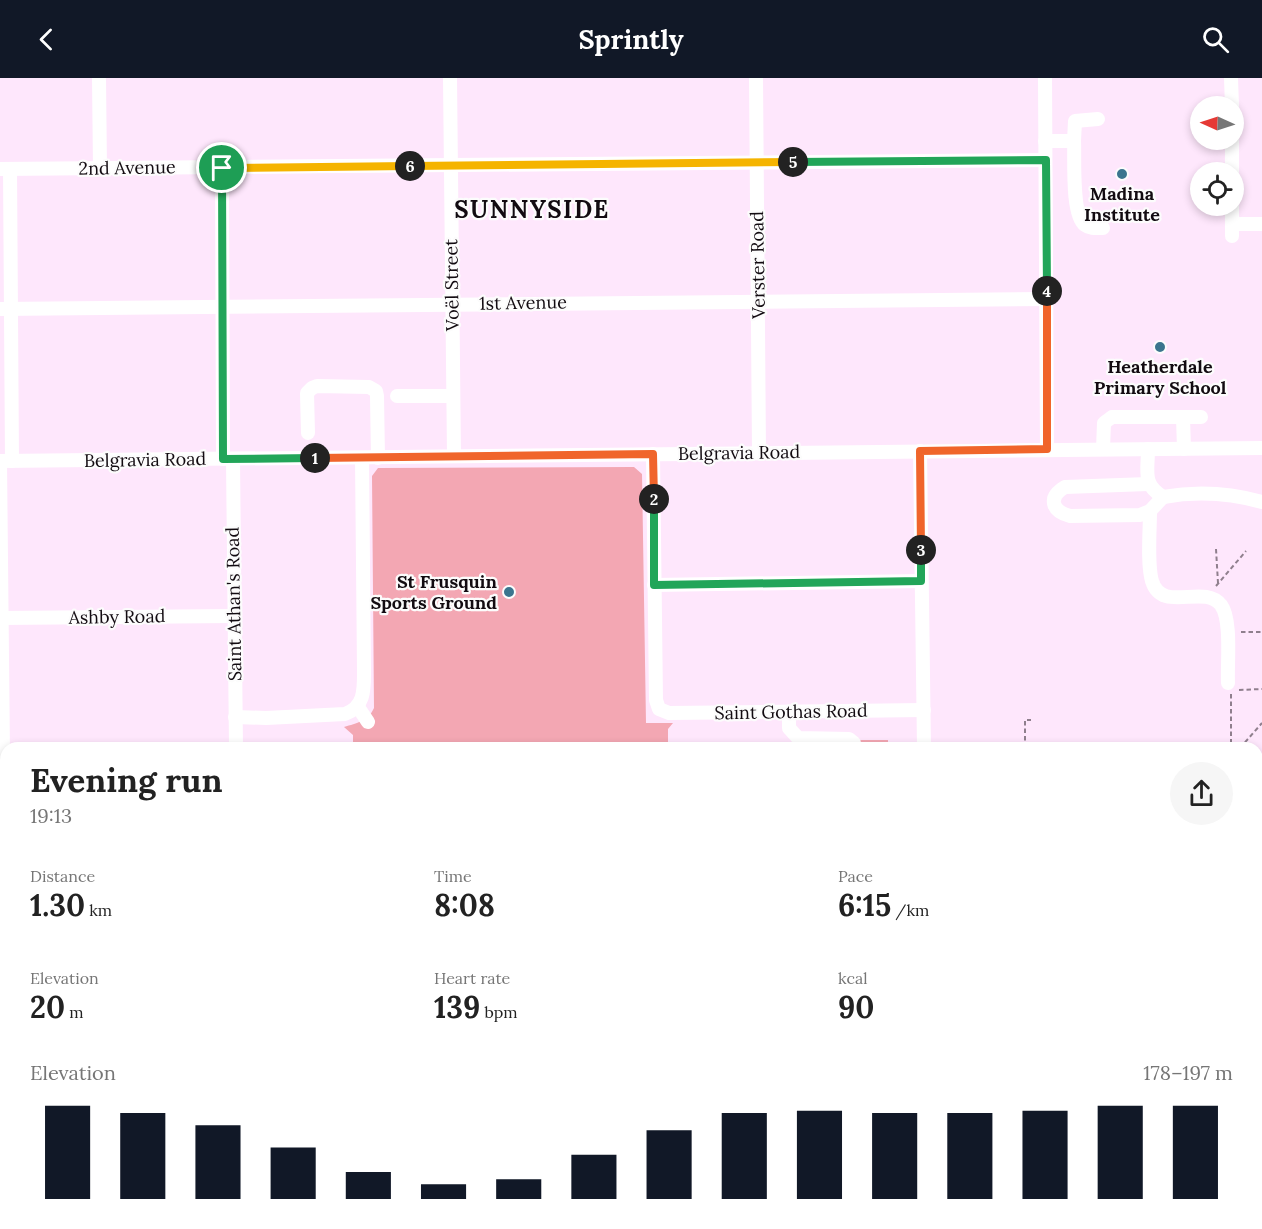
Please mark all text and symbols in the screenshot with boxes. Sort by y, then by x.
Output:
text: Sprintly [578,22,684,56]
icon: back [30,23,63,56]
icon: search [1199,23,1232,56]
north arrow [1190,96,1244,150]
map controls [1190,96,1244,216]
pin [196,142,247,193]
pin: 5 [778,147,808,177]
icon: arrive [205,151,238,184]
pin: 6 [395,151,425,181]
text: 5 [789,152,797,172]
street label: 2nd Avenue [78,155,176,180]
text: 6 [405,156,415,176]
button: locate [1190,162,1244,216]
marker: Madina Institute [1115,167,1129,181]
place label: Madina Institute [1084,182,1160,226]
district label: SUNNYSIDE [454,194,610,225]
street label: Verster Road [745,211,770,320]
street label: Voël Street [439,239,464,332]
pin: 4 [1032,276,1062,306]
text: 4 [1043,281,1051,301]
street label: 1st Avenue [479,290,567,315]
marker: Heatherdale Primary School [1153,340,1167,354]
place label: Heatherdale Primary School [1094,355,1227,399]
street label: Belgravia Road [678,440,801,465]
pin: 1 [300,443,330,473]
street label: Belgravia Road [84,447,207,472]
text: 1 [312,448,318,468]
pin: 2 [639,484,669,514]
text: 2 [650,489,658,509]
street label: Saint Athan's Road [221,526,246,681]
pin: 3 [906,535,936,565]
text: 3 [917,540,925,560]
place label: St Frusquin Sports Ground [370,570,498,614]
marker: St Frusquin Sports Ground [502,585,516,599]
street label: Ashby Road [67,604,166,629]
street label: Saint Gothas Road [714,699,868,724]
text: Evening run [30,759,222,801]
button: share [1170,762,1233,825]
text: 19:13 [30,803,72,828]
text: Distance [30,866,95,886]
text: Time [434,866,472,886]
text: Pace [838,866,873,886]
text: 1.30 [30,886,85,924]
text: 8:08 [434,886,495,924]
text: 6:15 [838,886,891,924]
text: km [85,900,112,920]
text: /km [891,900,929,920]
text: Elevation [30,968,99,988]
text: Heart rate [434,968,510,988]
text: kcal [838,968,868,988]
text: 20 [30,988,65,1026]
text: 139 [434,988,480,1026]
text: 90 [838,988,874,1026]
text: m [65,1002,84,1022]
text: bpm [480,1002,518,1022]
text: Elevation [30,1060,116,1085]
text: 178–197 m [1143,1060,1233,1085]

